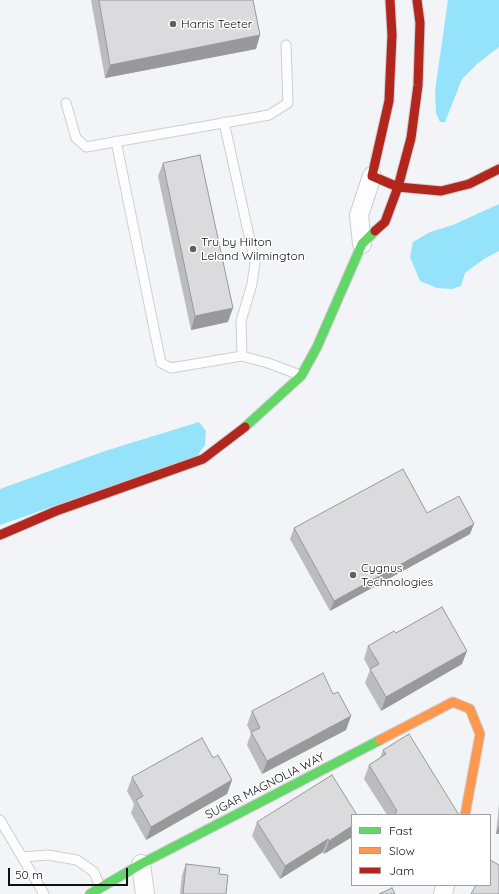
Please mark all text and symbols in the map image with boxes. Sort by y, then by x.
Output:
place label: Harris Teeter [181,17,252,31]
marker: Harris Teeter [168,19,178,29]
place label: Tru by Hilton Leland Wilmington [201,235,305,263]
marker: Tru by Hilton Leland Wilmington [188,244,198,254]
place label: Cygnus Technologies [361,561,433,589]
marker: Cygnus Technologies [348,570,358,580]
street label: SUGAR MAGNOLIA WAY [203,750,327,822]
legend [351,814,491,886]
text: Fast [389,823,413,838]
text: Slow [389,843,415,858]
scale bar [10,860,130,886]
text: Jam [389,863,414,878]
text: 50 m [15,867,43,882]

